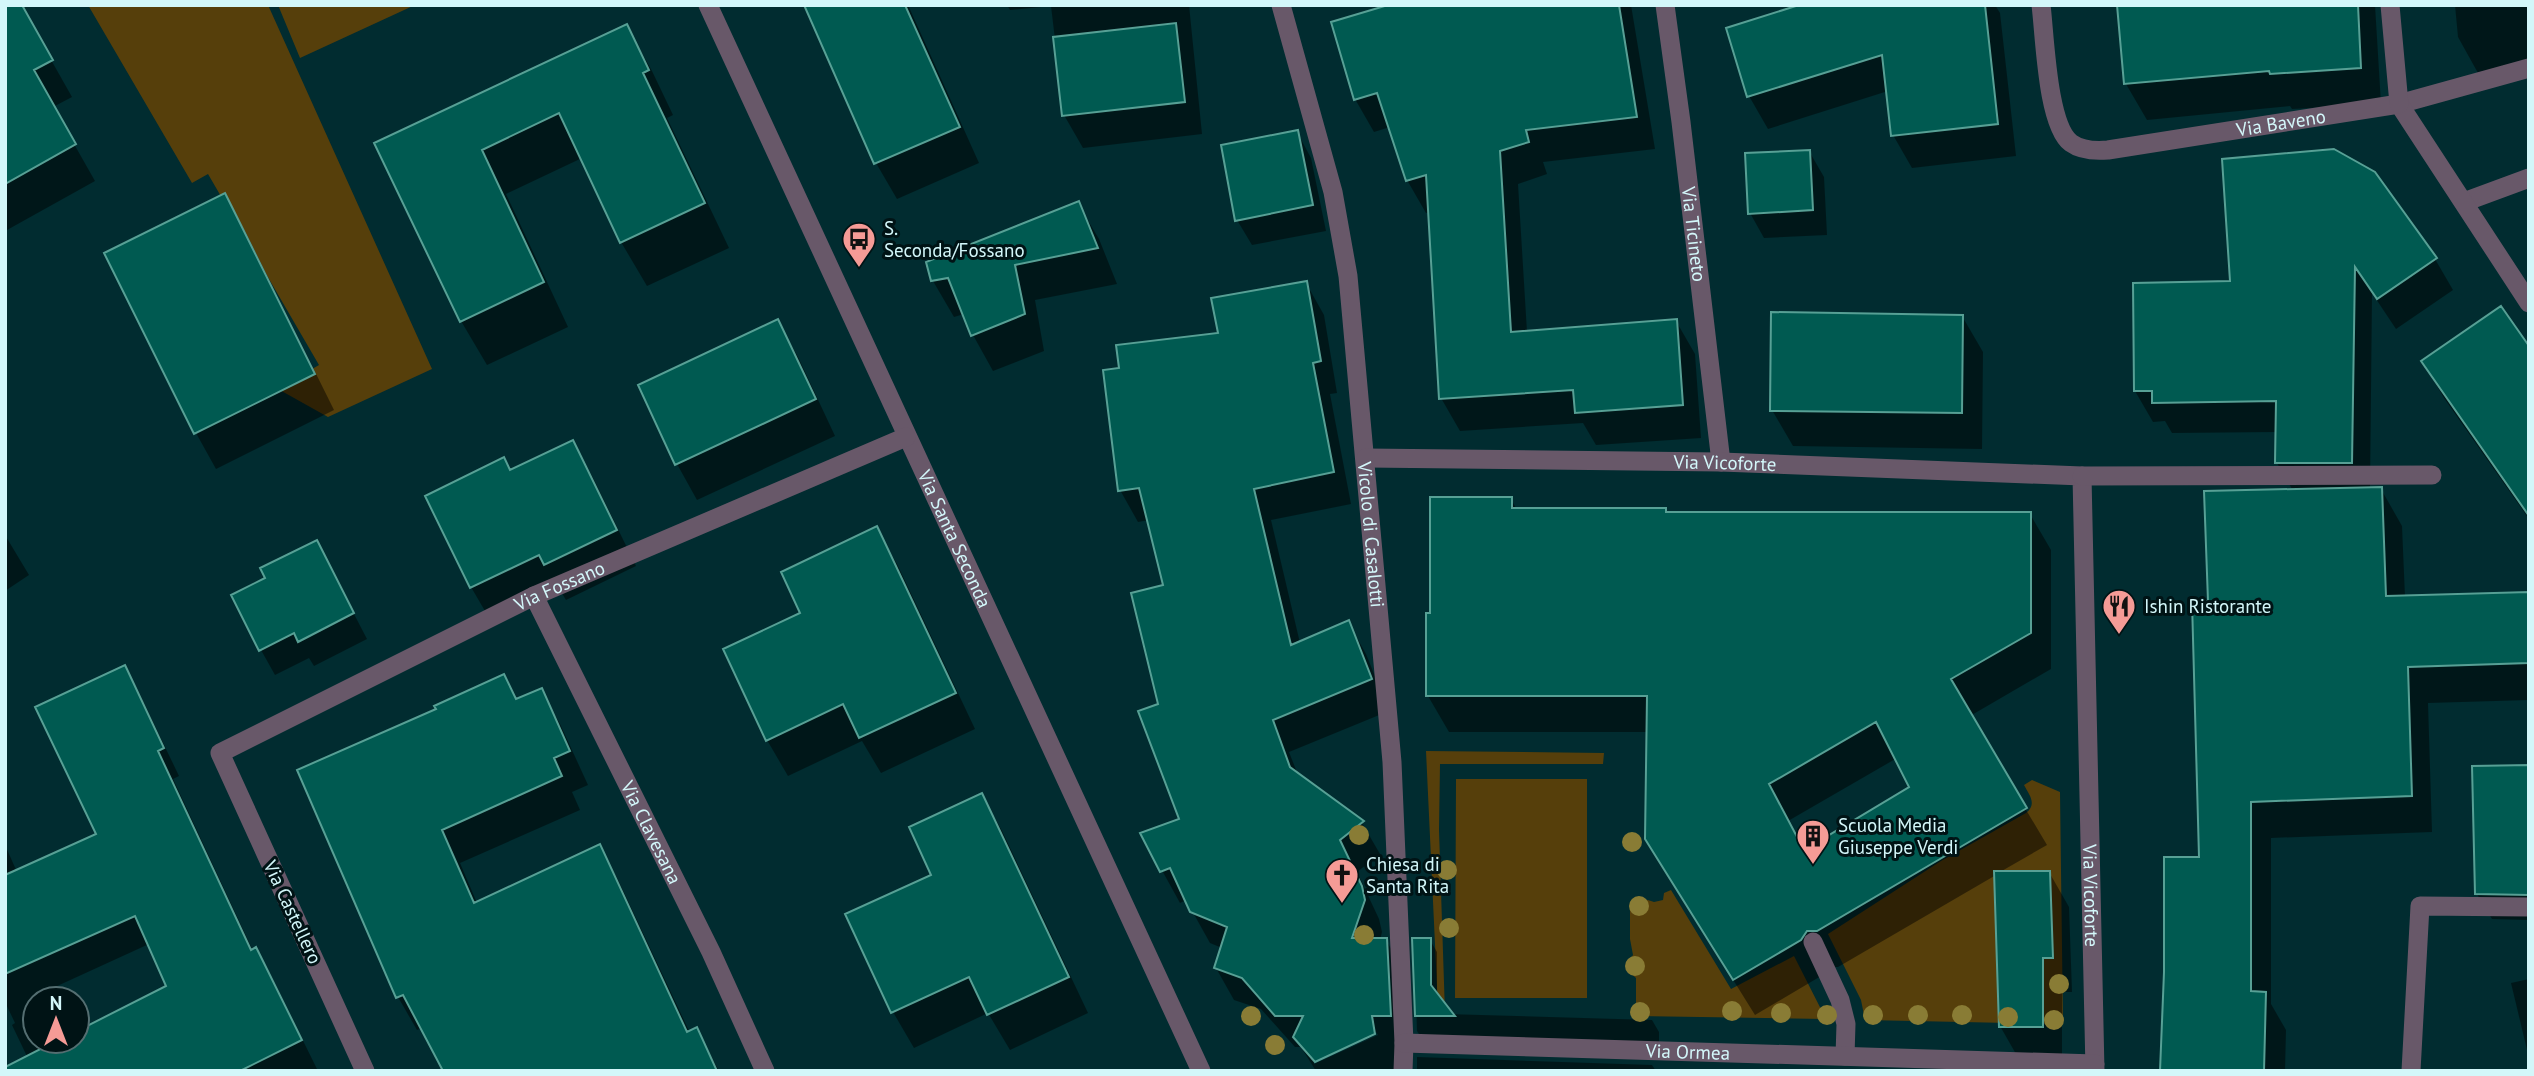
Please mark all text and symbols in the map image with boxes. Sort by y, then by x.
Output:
street label: Via Baveno [2234,104,2327,142]
street label: Via Ticineto [1677,184,1712,283]
place label: S. Seconda/Fossano [884,216,1025,262]
bus stop icon: S. Seconda/Fossano [840,220,878,269]
street label: Via Vicoforte [1672,449,1777,476]
street label: Vicolo di Casalotti [1353,459,1390,609]
street label: Via Santa Seconda [912,465,997,611]
street label: Via Fossano [509,555,608,616]
restaurant icon: Ishin Ristorante [2100,587,2138,636]
place label: Ishin Ristorante [2144,594,2271,618]
street label: Via Clavesana [615,776,687,888]
place label: Scuola Media Giuseppe Verdi [1838,813,1958,859]
building icon: Scuola Media Giuseppe Verdi [1794,817,1832,866]
street label: Via Vicoforte [2078,843,2104,947]
place label: Chiesa di Santa Rita [1366,852,1449,898]
street label: Via Castellero [258,855,327,968]
church icon: Chiesa di Santa Rita [1323,856,1361,905]
north arrow [21,985,91,1055]
text: N [50,991,62,1015]
street label: Via Ormea [1644,1038,1730,1065]

